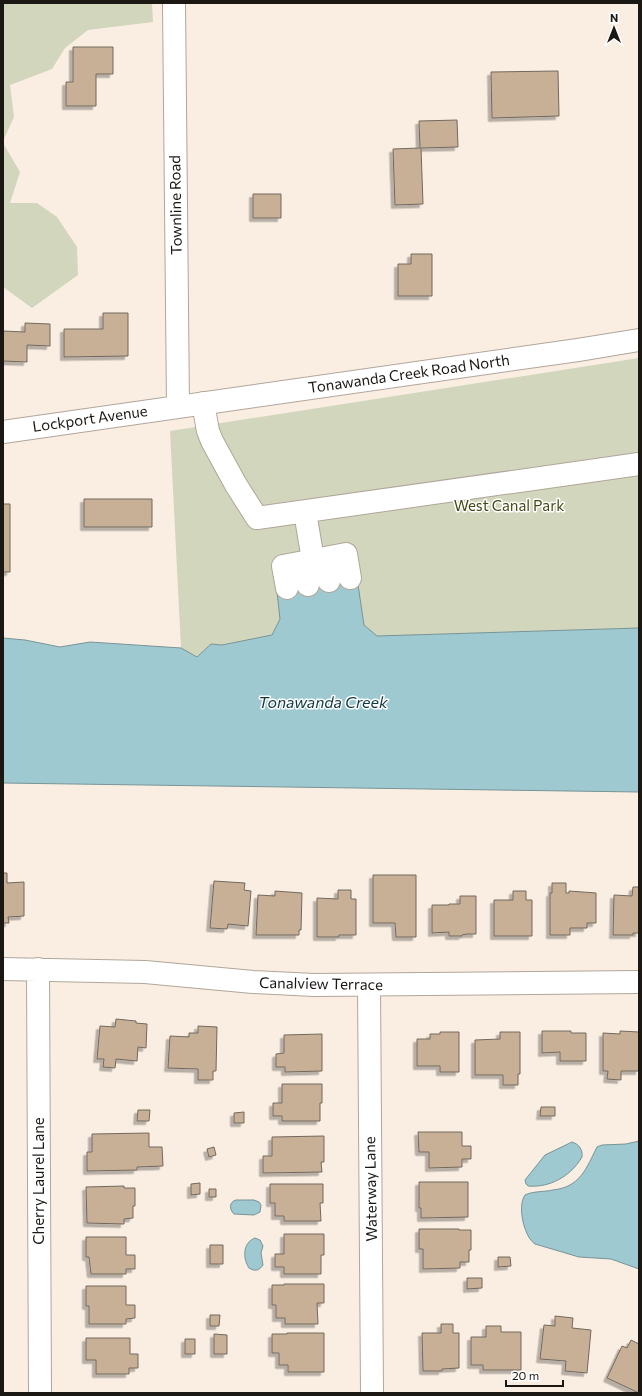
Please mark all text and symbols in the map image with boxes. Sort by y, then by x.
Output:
north arrow [594,8,634,48]
text: N [610,11,618,24]
street label: Townline Road [165,155,185,255]
street label: Tonawanda Creek Road North [307,350,511,396]
street label: Lockport Avenue [31,401,149,435]
park label: West Canal Park [454,496,564,514]
water label: Tonawanda Creek [258,692,388,711]
street label: Canalview Terrace [259,973,383,993]
street label: Cherry Laurel Lane [29,1117,47,1245]
street label: Waterway Lane [360,1136,380,1242]
scale bar [506,1362,563,1388]
text: 20 m [512,1368,539,1382]

